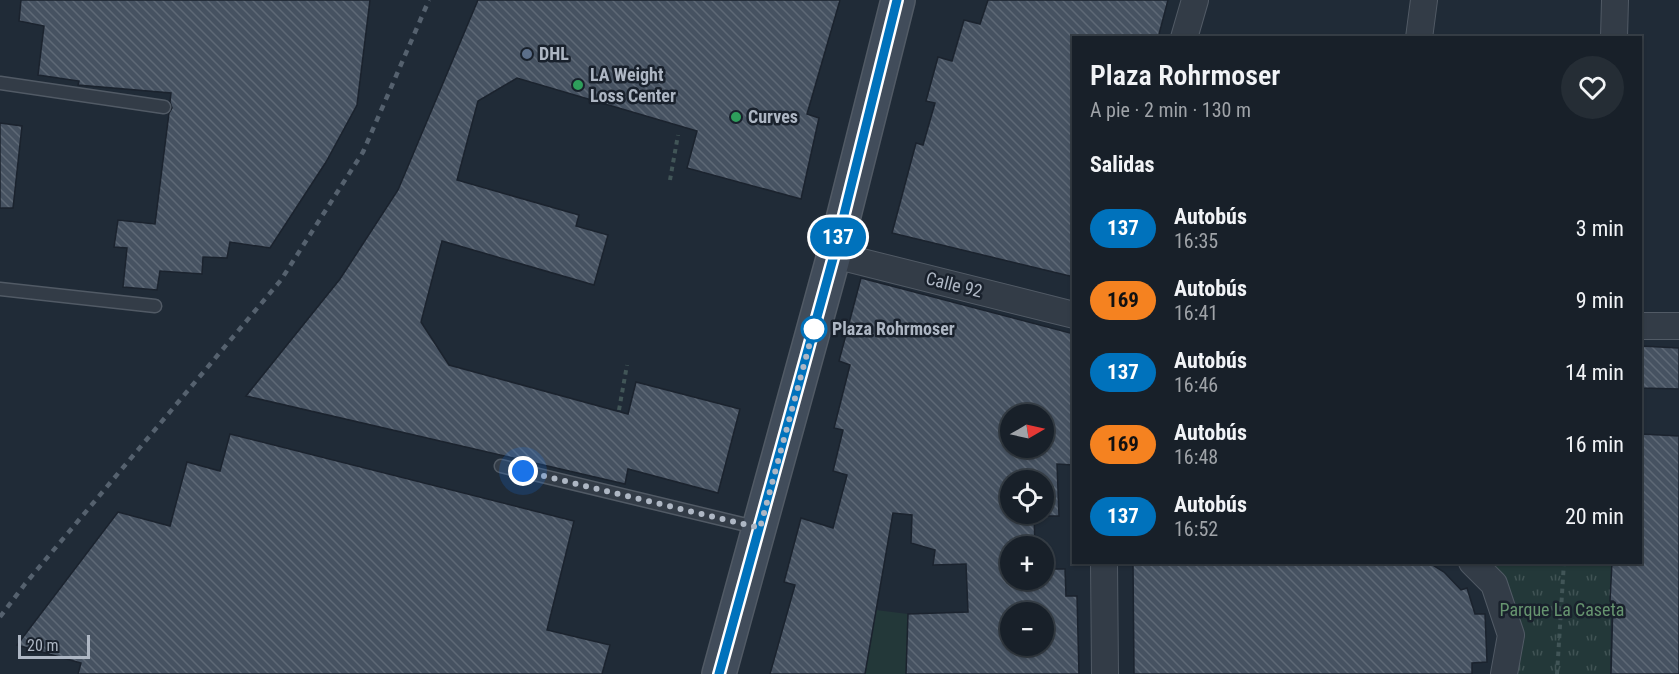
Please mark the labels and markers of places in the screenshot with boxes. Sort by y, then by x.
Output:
place label: DHL [539,43,569,64]
marker: DHL [520,47,534,61]
place label: LA Weight Loss Center [590,64,676,106]
marker: LA Weight Loss Center [571,78,585,92]
place label: Curves [748,106,798,127]
marker: Curves [729,110,743,124]
marker: Plaza Rohrmoser [801,316,827,342]
place label: Plaza Rohrmoser [832,318,955,339]

